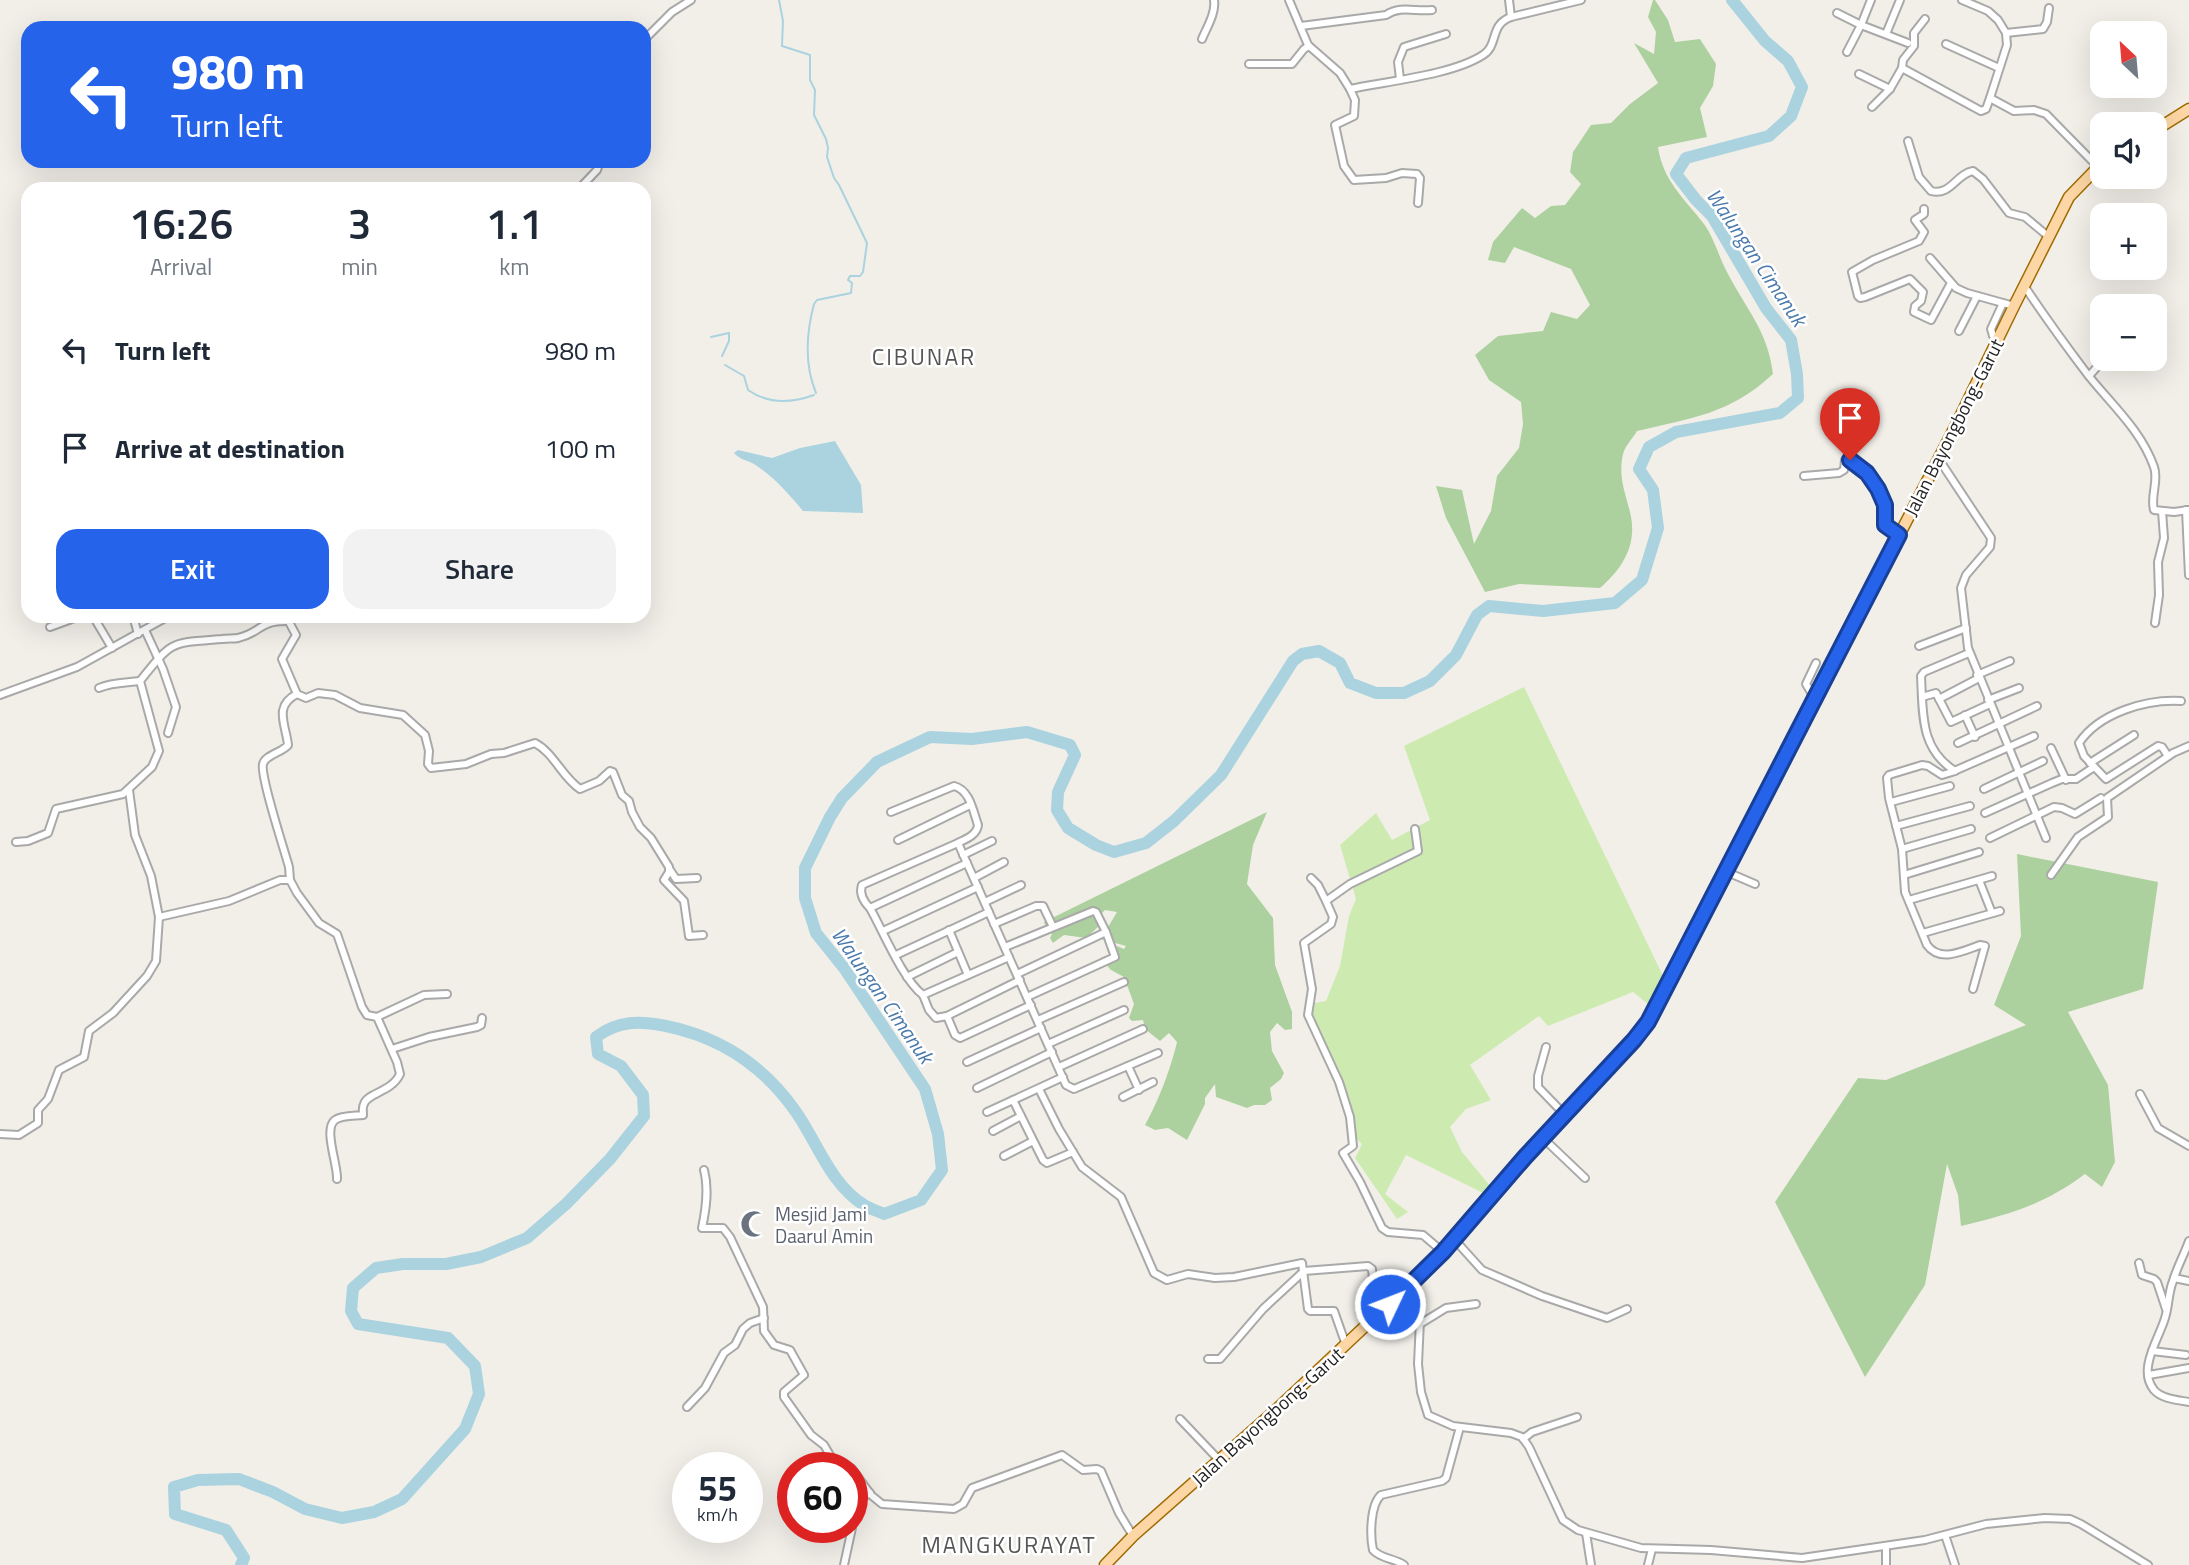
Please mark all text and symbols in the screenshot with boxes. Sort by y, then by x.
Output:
north arrow [2090,21,2166,98]
map controls [2090,21,2167,371]
text: 980 m [171,33,305,108]
icon: left [56,49,147,140]
text: Turn left [171,101,283,149]
button: sound [2090,112,2167,189]
water label: Walungan Cimanuk [1699,182,1817,335]
text: 16:26 [129,191,233,255]
text: 3 [348,191,371,255]
text: 1.1 [486,191,543,255]
button: + [2090,203,2167,280]
text: Arrival [150,249,212,284]
text: min [341,249,378,284]
text: km [499,249,530,284]
button: − [2090,294,2167,371]
icon: left [56,331,94,369]
text: Turn left [115,331,210,370]
text: 980 m [545,331,616,370]
street label: Jalan Bayongbong-Garut [1896,333,2011,521]
district label: CIBUNAR [872,339,976,374]
pin [1820,388,1880,460]
icon: arrive [1831,399,1869,437]
icon: arrive [56,429,94,467]
text: Arrive at destination [115,429,345,468]
text: 100 m [545,429,616,468]
button: Exit [56,529,329,609]
button: Share [343,529,616,609]
water label: Walungan Cimanuk [824,920,944,1072]
place label: Mesjid Jami Daarul Amin [775,1199,873,1250]
mosque icon: Mesjid Jami Daarul Amin [739,1209,769,1239]
position arrow [1353,1267,1427,1341]
street label: Jalan Bayongbong-Garut [1184,1339,1350,1492]
speed limit sign: 60 [777,1452,868,1543]
text: 55 [698,1461,737,1515]
text: km/h [697,1501,738,1528]
district label: MANGKURAYAT [921,1527,1097,1562]

